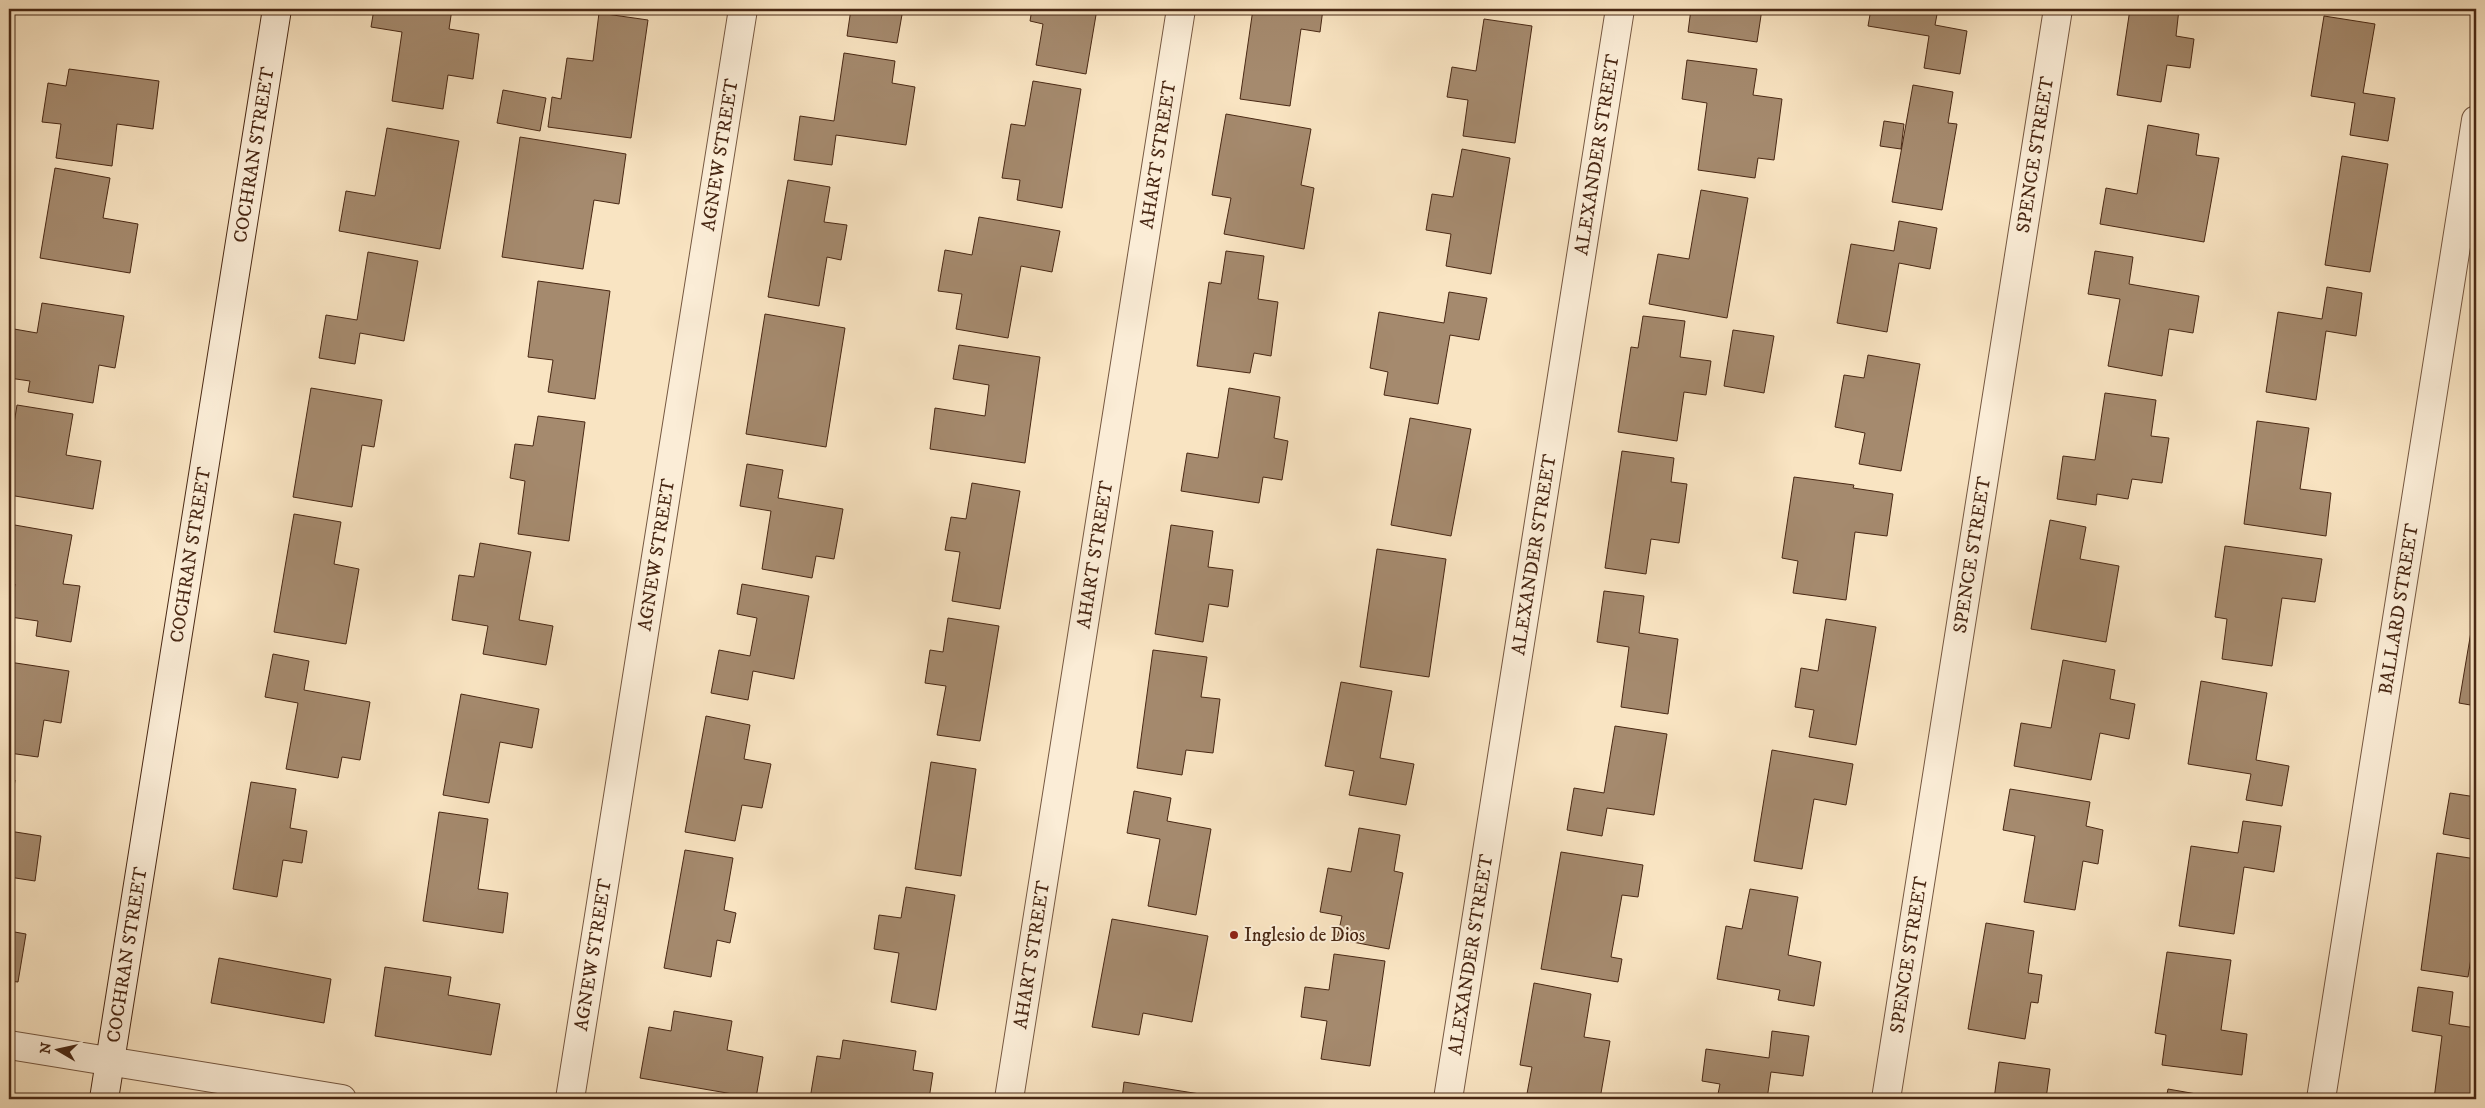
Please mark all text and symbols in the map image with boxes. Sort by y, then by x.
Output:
street label: ALEXANDER STREET [1570,52,1624,257]
street label: COCHRAN STREET [229,65,279,244]
street label: SPENCE STREET [2011,74,2059,235]
street label: AGNEW STREET [696,76,743,233]
street label: AHART STREET [1135,78,1181,230]
street label: ALEXANDER STREET [1507,452,1561,657]
street label: COCHRAN STREET [165,465,216,644]
street label: SPENCE STREET [1948,474,1996,635]
street label: AGNEW STREET [633,476,680,633]
street label: AHART STREET [1072,478,1118,630]
street label: BALLARD STREET [2374,521,2424,696]
street label: ALEXANDER STREET [1444,852,1498,1057]
street label: COCHRAN STREET [102,865,152,1044]
street label: SPENCE STREET [1885,874,1933,1035]
street label: AGNEW STREET [569,876,616,1033]
street label: AHART STREET [1009,878,1055,1030]
place label: Inglesio de Dios [1244,924,1365,947]
marker: Inglesio de Dios [1228,929,1240,941]
north arrow [32,1026,82,1076]
text: N [36,1041,56,1055]

